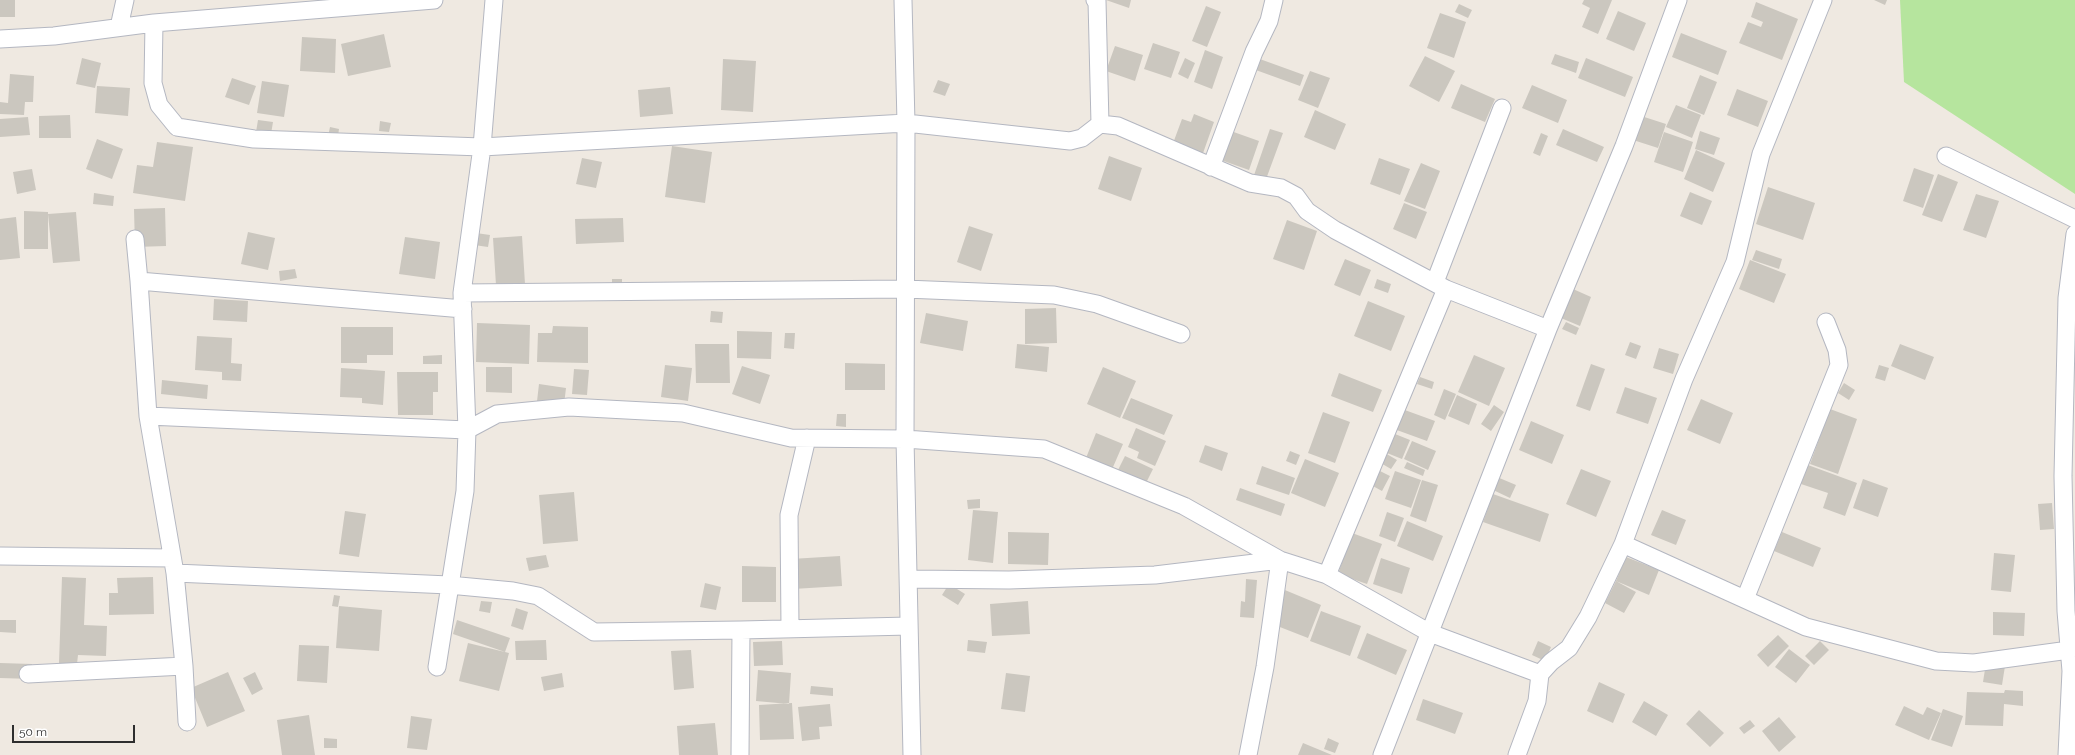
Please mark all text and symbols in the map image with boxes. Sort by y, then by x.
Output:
scale bar [14,717,137,743]
text: 50 m [19,725,47,739]

